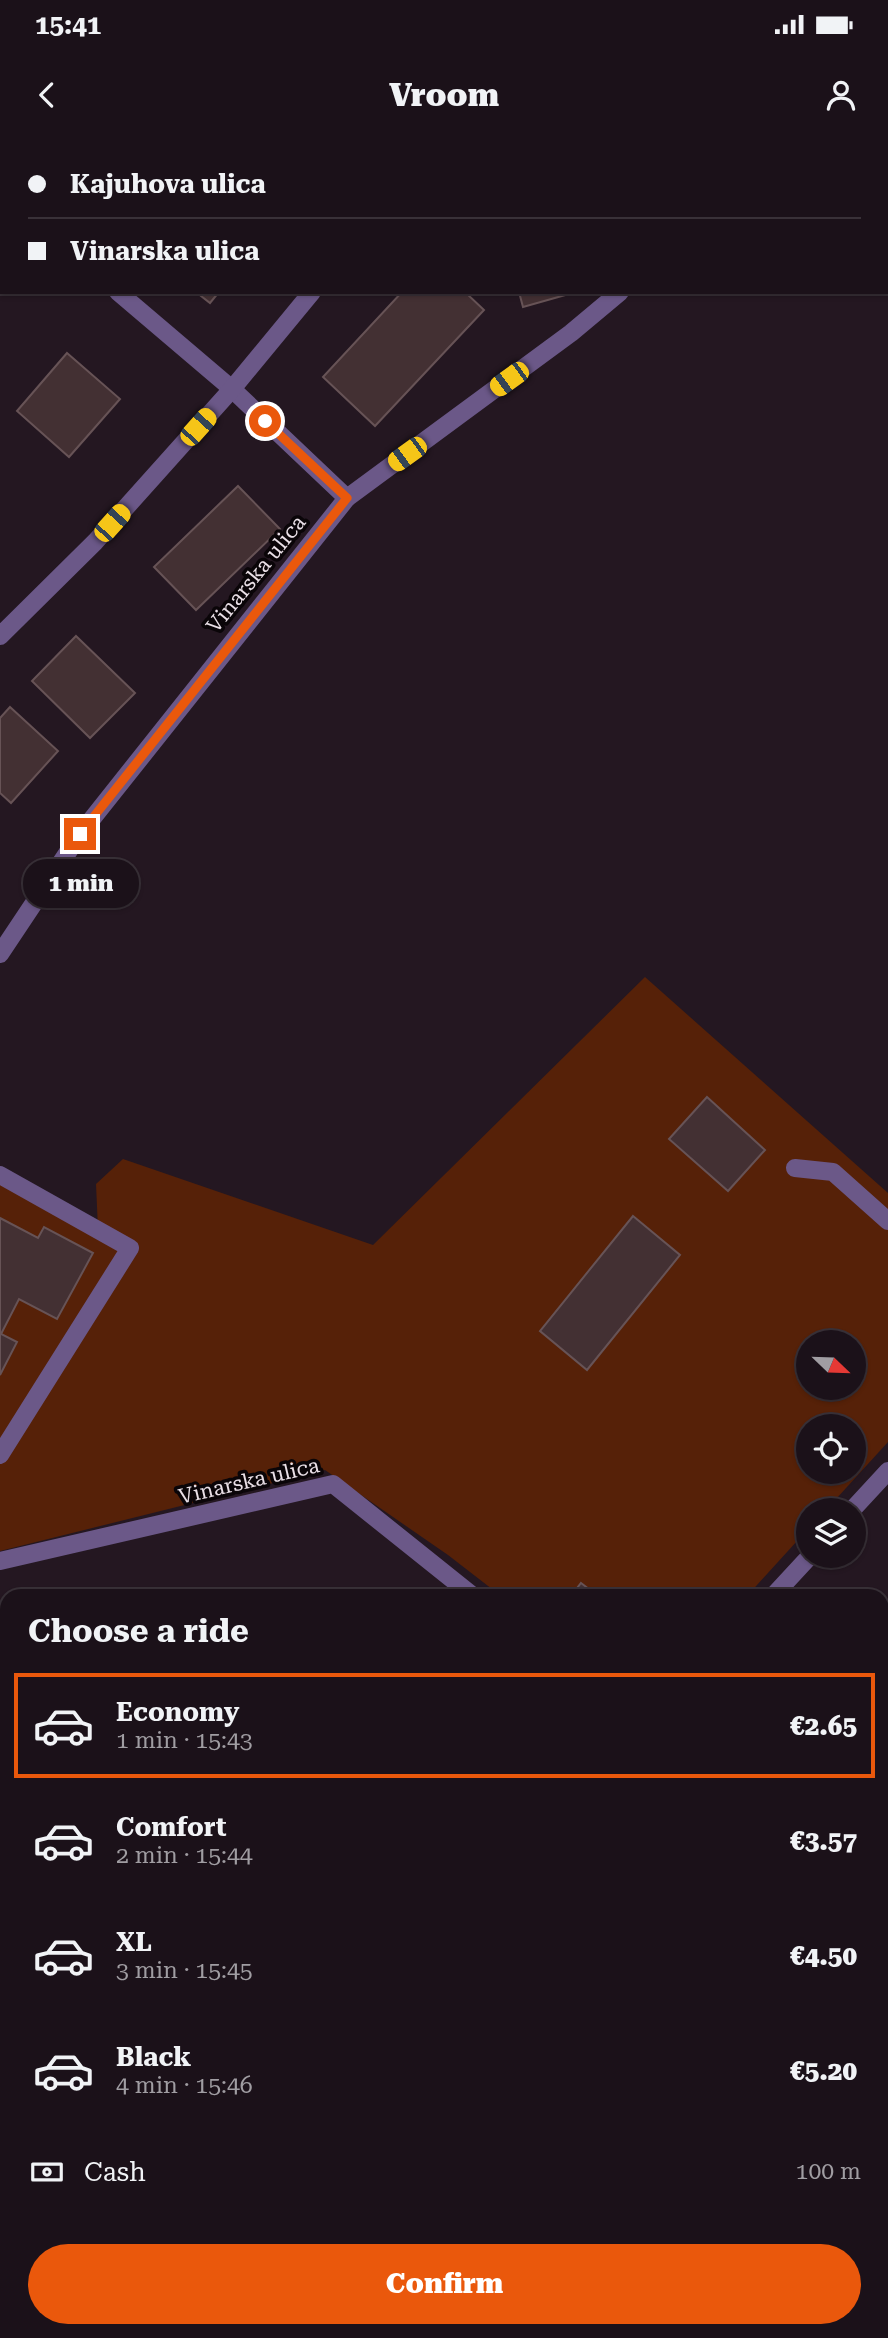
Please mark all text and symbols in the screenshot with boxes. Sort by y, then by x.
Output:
text: 15:41 [35,10,101,40]
icon: back [28,76,66,114]
text: Vroom [389,76,499,114]
icon: person [822,76,860,114]
text: Kajuhova ulica [70,169,266,199]
text: Vinarska ulica [70,236,260,266]
car [486,358,533,400]
car [177,404,220,450]
route start [249,405,281,437]
car [384,433,431,475]
car [91,500,134,546]
street label: Vinarska ulica [201,510,311,637]
route end [64,818,96,850]
callout: 1 min [22,858,138,908]
text: 1 min [49,870,113,897]
north arrow [796,1330,866,1400]
map controls [796,1330,866,1568]
button: locate [796,1414,866,1484]
street label: Vinarska ulica [176,1453,322,1509]
button: layers [796,1498,866,1568]
text: Choose a ride [28,1612,249,1650]
icon: car [32,1694,95,1757]
text: Economy [116,1697,239,1727]
text: €2.65 [790,1711,857,1741]
text: 1 min · 15:43 [116,1727,253,1754]
icon: car [32,1809,95,1872]
text: Comfort [116,1812,226,1842]
text: €3.57 [790,1826,857,1856]
text: 2 min · 15:44 [116,1842,253,1869]
icon: car [32,1924,95,1987]
text: XL [116,1927,152,1957]
text: €4.50 [790,1941,857,1971]
text: 3 min · 15:45 [116,1957,253,1984]
icon: car [32,2039,95,2102]
text: Black [116,2042,191,2072]
text: €5.20 [790,2056,857,2086]
text: 4 min · 15:46 [116,2072,253,2099]
icon: cash [28,2153,66,2191]
text: Cash [84,2157,146,2187]
text: 100 m [796,2158,861,2185]
button: Confirm [28,2244,861,2324]

